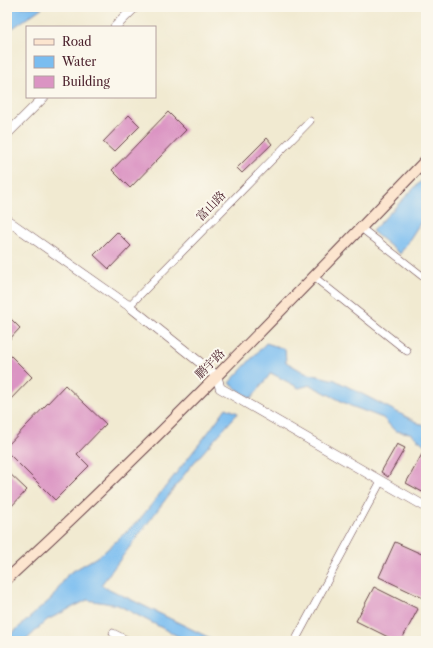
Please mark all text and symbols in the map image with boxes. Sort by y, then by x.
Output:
legend [26,26,156,98]
text: Road [62,34,92,49]
text: Water [61,54,96,69]
text: Building [62,74,110,89]
street label: 富山路 [193,187,229,224]
street label: 鹏宇路 [192,346,228,382]

